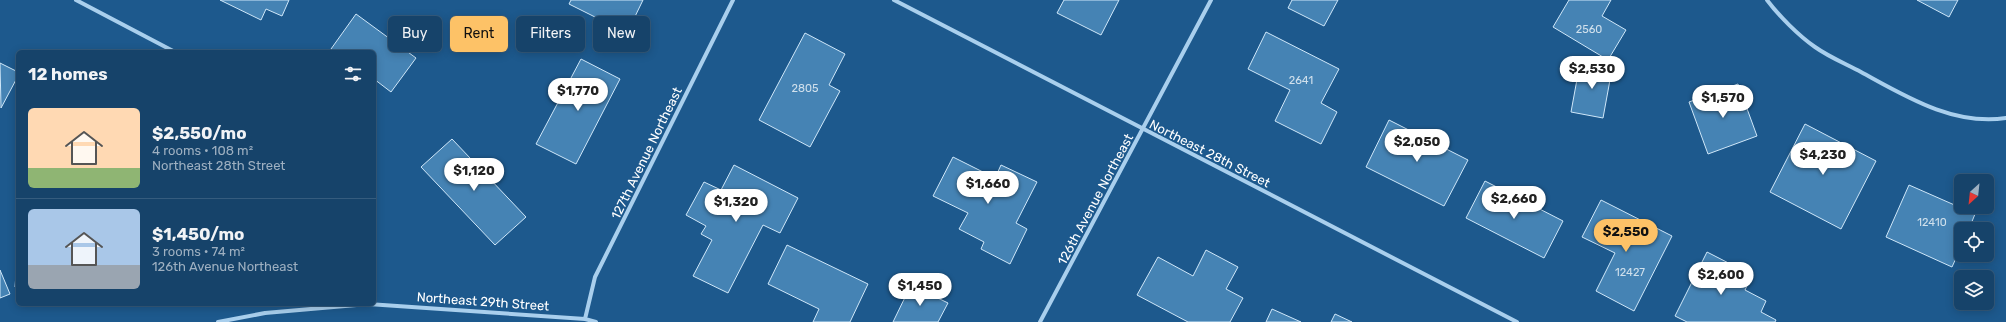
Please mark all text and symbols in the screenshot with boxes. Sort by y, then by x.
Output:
chip: Buy [388,16,442,52]
chip: Rent [450,16,508,52]
chip: Filters [516,16,585,52]
chip: New [593,16,650,52]
house number: 2560 [1576,23,1602,36]
pin: $2,530 [1559,56,1625,90]
text: $2,530 [1569,61,1615,76]
icon: filters [342,63,364,85]
text: 12 homes [28,64,108,84]
house number: 2641 [1289,74,1313,87]
pin: $1,770 [545,78,611,112]
house number: 2805 [792,82,819,95]
text: $1,770 [557,83,599,98]
street label: 127th Avenue Northeast [608,85,685,222]
pin: $1,570 [1690,85,1756,119]
text: $1,570 [1701,90,1745,105]
street label: Northeast 28th Street [1147,116,1273,190]
text: $2,550/mo [152,123,247,143]
icon: home [60,124,108,172]
pin: $2,050 [1384,129,1450,163]
street label: 126th Avenue Northeast [1055,131,1136,267]
text: $2,050 [1394,134,1440,149]
pin: $4,230 [1790,142,1856,176]
text: 4 rooms · 108 m² [152,143,253,158]
text: $4,230 [1800,147,1846,162]
text: Northeast 28th Street [152,158,285,173]
pin: $1,120 [441,158,507,192]
text: $1,120 [453,163,495,178]
pin: $1,660 [955,171,1021,205]
north arrow [1954,174,1994,214]
map controls [1954,174,1994,310]
text: $1,660 [966,176,1010,191]
pin: $2,660 [1481,186,1547,220]
pin: $1,320 [703,189,769,223]
text: $2,660 [1491,191,1537,206]
text: $1,320 [714,194,758,209]
house number: 12410 [1917,216,1947,229]
pin: $2,550 [1593,219,1659,253]
button: locate [1954,222,1994,262]
text: $1,450/mo [152,224,244,244]
text: $2,550 [1603,224,1649,239]
icon: home [60,225,108,273]
text: 3 rooms · 74 m² [152,244,245,259]
text: 126th Avenue Northeast [152,259,298,274]
pin: $2,600 [1688,262,1754,296]
house number: 12427 [1615,266,1645,279]
text: $2,600 [1698,267,1744,282]
button: layers [1954,270,1994,310]
pin: $1,450 [887,273,953,307]
text: $1,450 [898,278,942,293]
street label: Northeast 29th Street [416,289,550,314]

